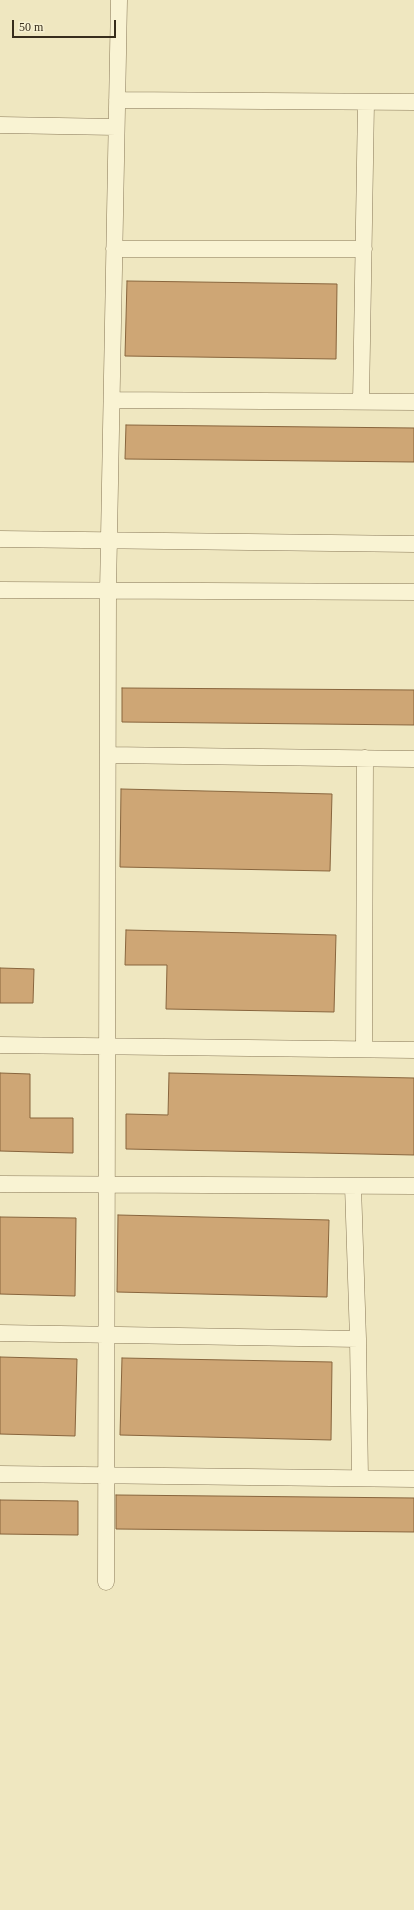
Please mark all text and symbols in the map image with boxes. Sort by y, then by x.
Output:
scale bar [14,12,118,38]
text: 50 m [19,20,43,34]

